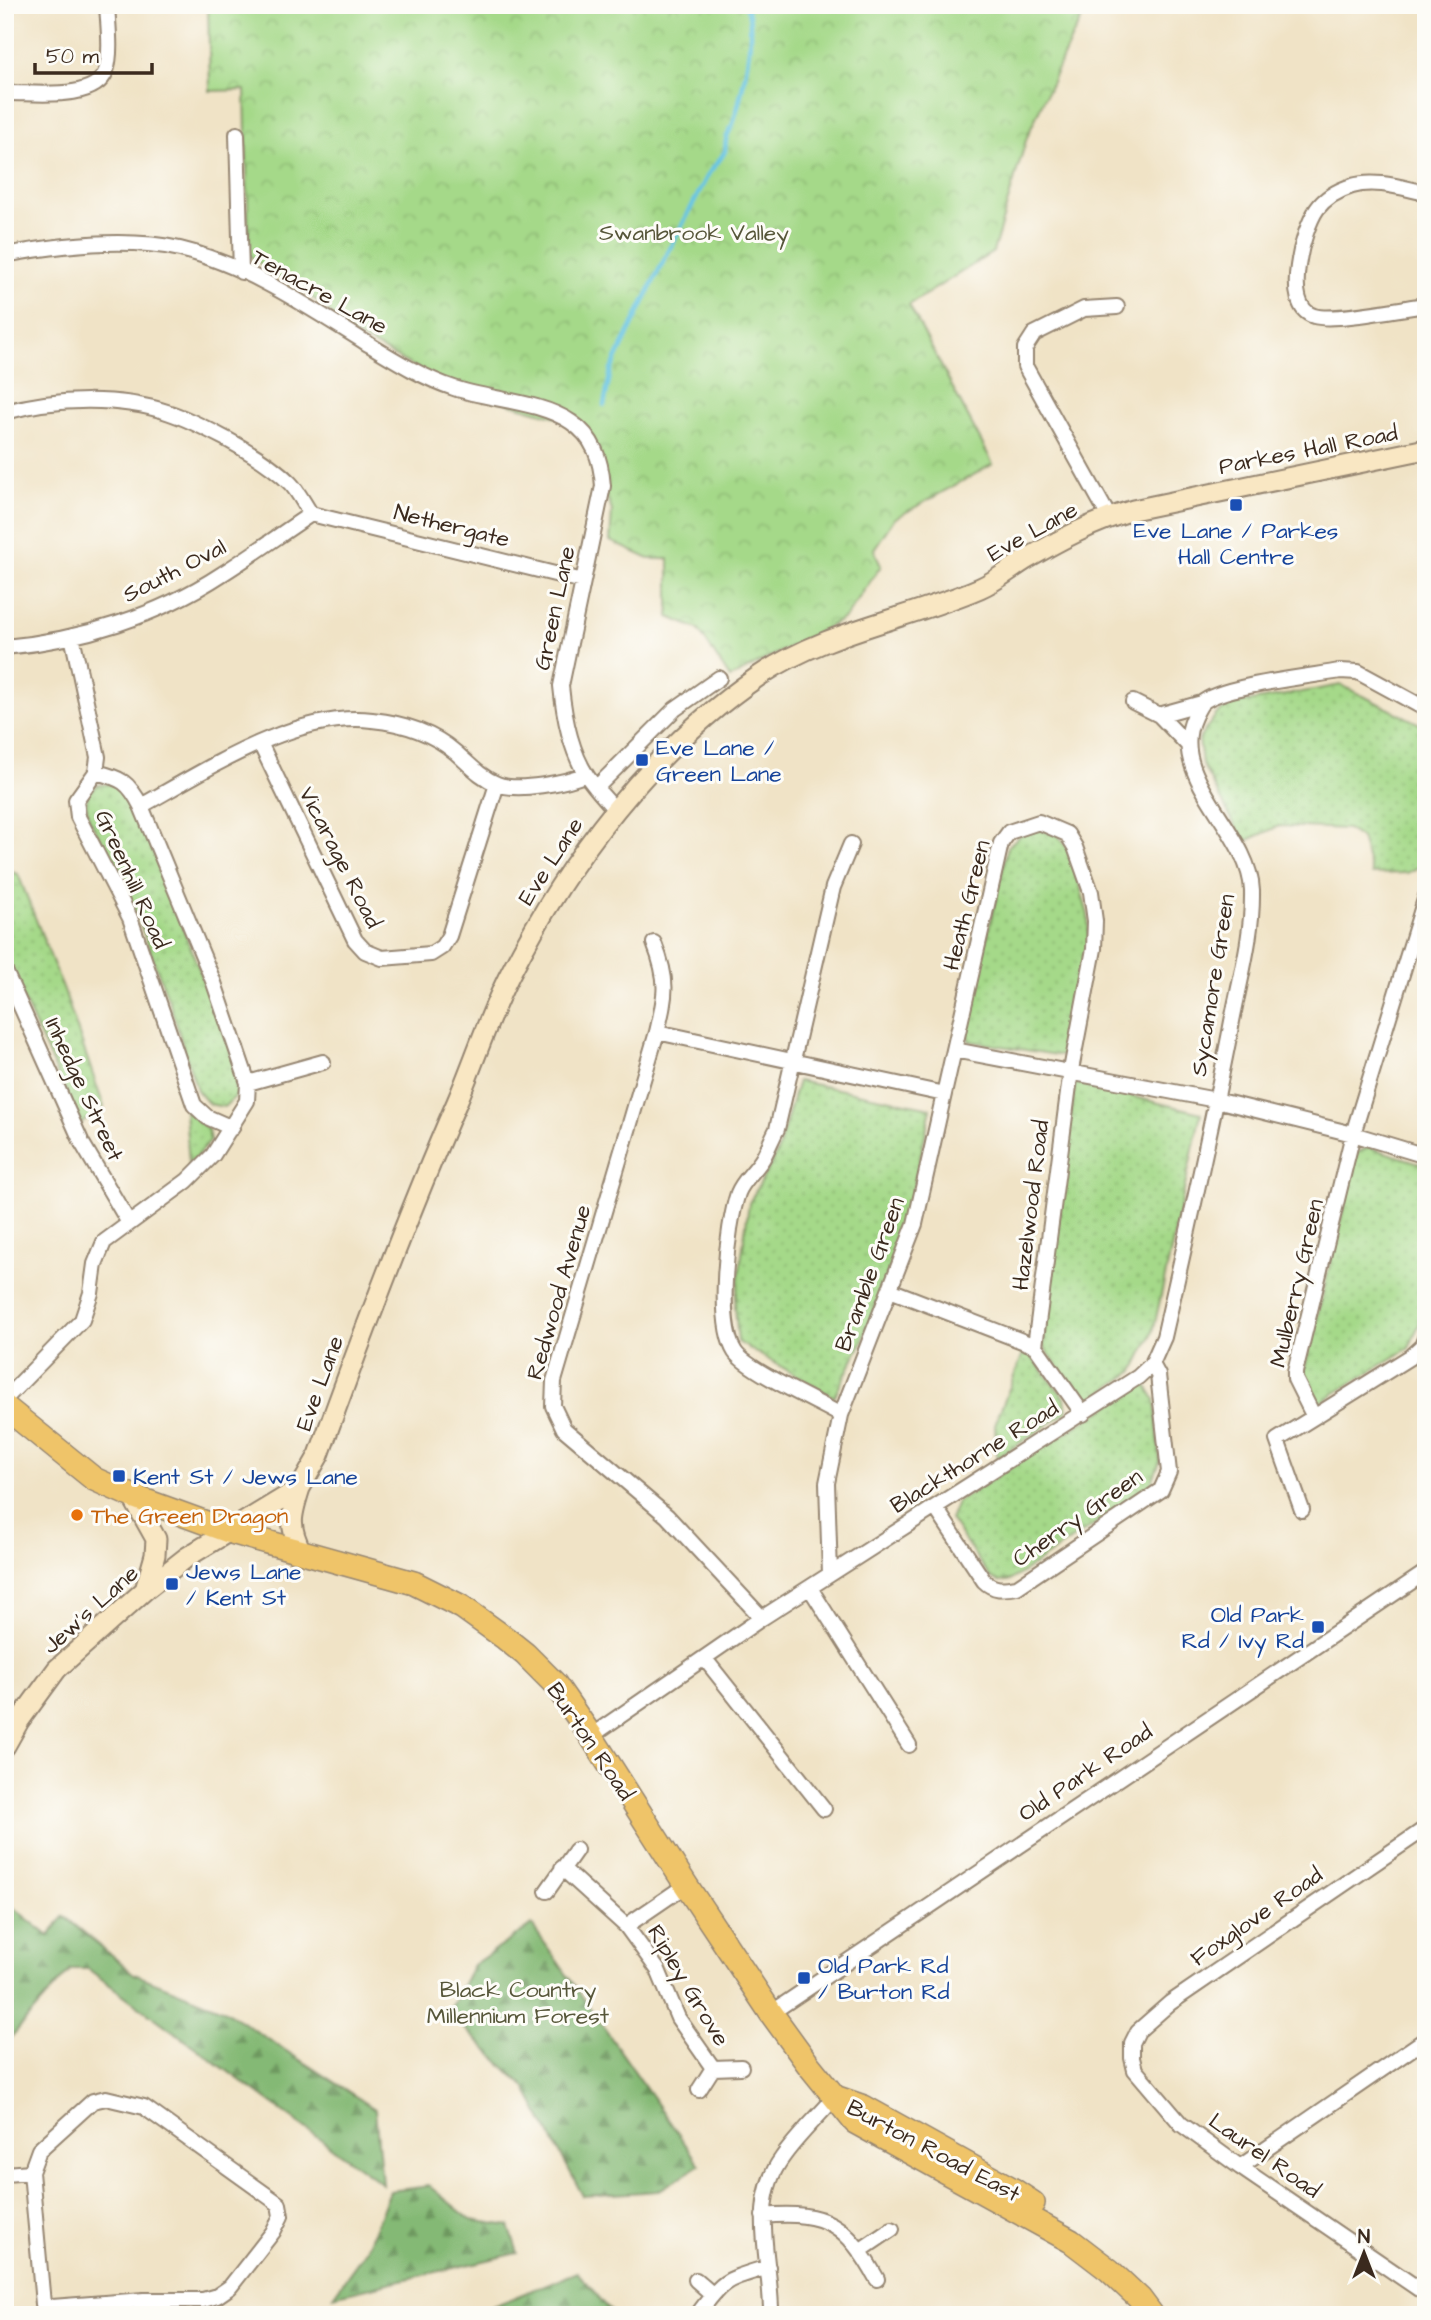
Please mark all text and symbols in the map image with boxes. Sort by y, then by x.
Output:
scale bar [35,32,152,76]
text: 50 m [46,42,100,71]
park label: Swanbrook Valley [599,217,789,250]
street label: Tenacre Lane [246,241,393,342]
street label: Parkes Hall Road [1216,417,1400,483]
street label: Eve Lane [982,494,1083,570]
street label: Nethergate [390,496,513,557]
marker: Eve Lane / Parkes Hall Centre [1228,497,1244,513]
place label: Eve Lane / Parkes Hall Centre [1134,515,1338,573]
street label: South Oval [117,531,232,611]
street label: Green Lane [526,543,584,673]
place label: Eve Lane / Green Lane [656,732,782,790]
marker: Eve Lane / Green Lane [634,752,650,768]
street label: Vicarage Road [290,781,390,934]
street label: Greenhill Road [87,805,177,954]
street label: Eve Lane [511,811,591,912]
street label: Heath Green [935,837,999,974]
street label: Sycamore Green [1183,892,1244,1079]
street label: Inhedge Street [36,1012,132,1168]
street label: Hazelwood Road [1005,1118,1057,1292]
street label: Bramble Green [827,1193,913,1356]
street label: Mulberry Green [1262,1196,1333,1371]
street label: Redwood Avenue [519,1201,599,1384]
street label: Eve Lane [288,1331,352,1435]
street label: Blackthorne Road [884,1392,1065,1521]
place label: Kent St / Jews Lane [133,1461,358,1493]
street label: Cherry Green [1006,1461,1150,1575]
marker: Kent St / Jews Lane [111,1468,127,1484]
place label: The Green Dragon [91,1500,288,1533]
marker: The Green Dragon [69,1507,85,1523]
place label: Jews Lane / Kent St [186,1556,302,1614]
street label: Jew's Lane [36,1558,146,1662]
marker: Jews Lane / Kent St [164,1576,180,1592]
place label: Old Park Rd / Ivy Rd [1181,1599,1304,1658]
marker: Old Park Rd / Ivy Rd [1310,1619,1326,1635]
street label: Burton Road [539,1676,642,1807]
street label: Old Park Road [1012,1716,1159,1830]
street label: Foxglove Road [1184,1859,1330,1975]
street label: Ripley Grove [638,1919,737,2053]
place label: Old Park Rd / Burton Rd [818,1950,950,2008]
marker: Old Park Rd / Burton Rd [796,1970,812,1986]
park label: Black Country Millennium Forest [427,1974,610,2032]
street label: Burton Road East [841,2092,1026,2210]
street label: Laurel Road [1202,2105,1327,2206]
north arrow [1330,2218,1400,2288]
text: N [1358,2224,1370,2251]

